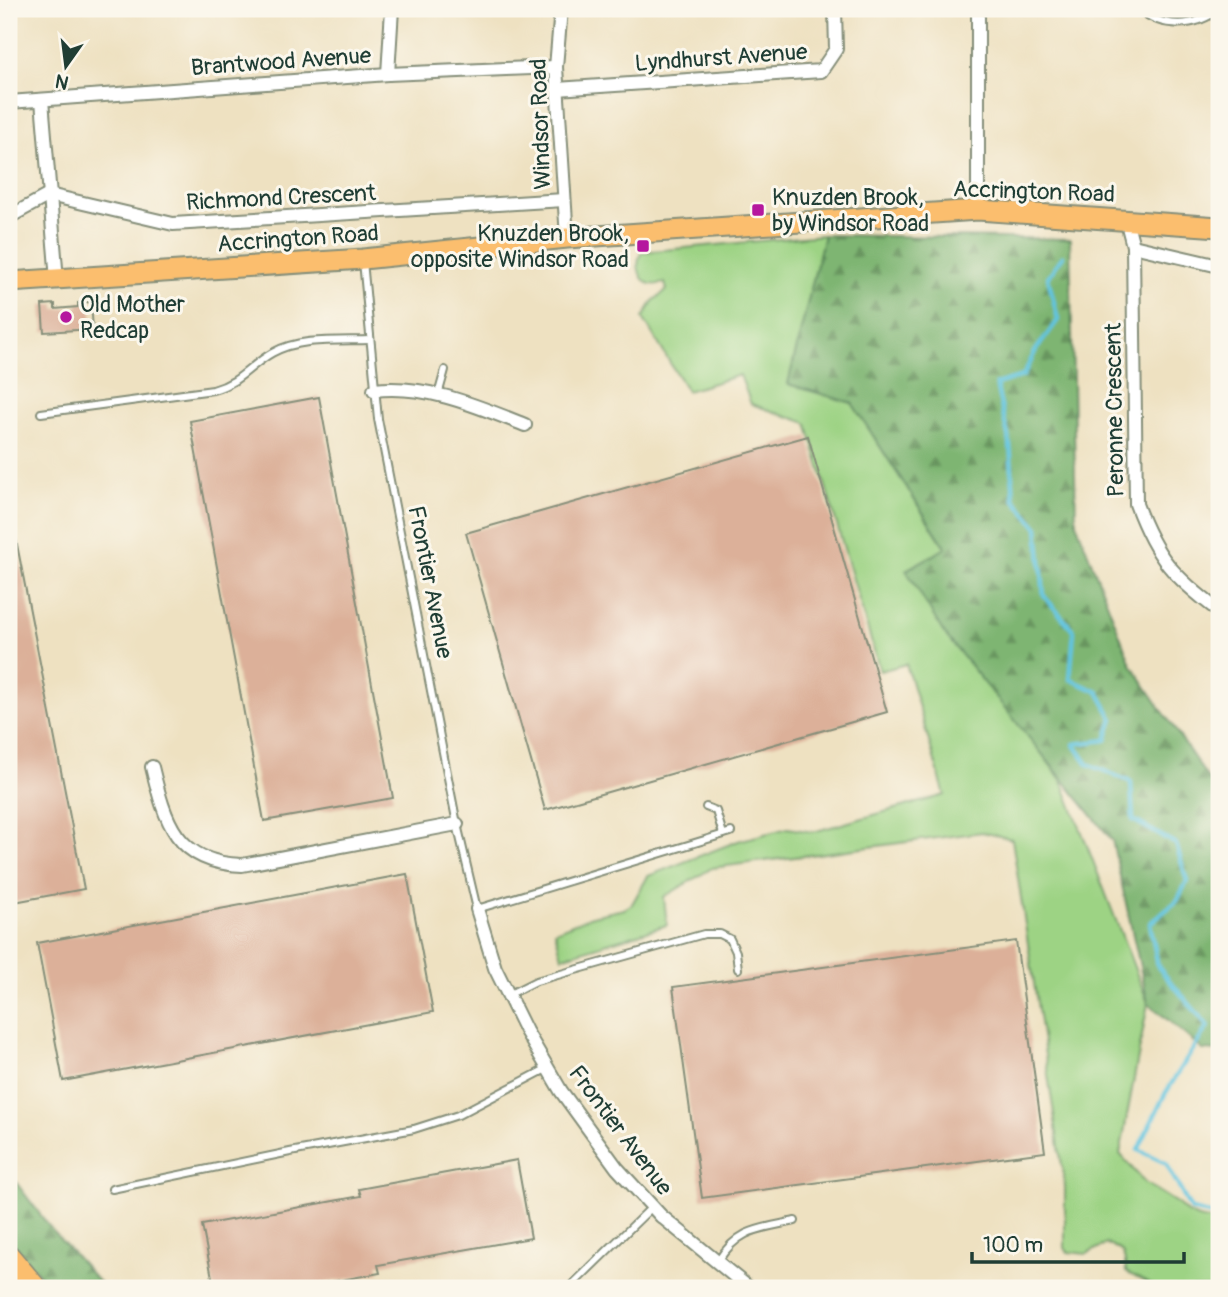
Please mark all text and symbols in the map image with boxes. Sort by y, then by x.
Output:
north arrow [32,32,102,102]
street label: Lyndhurst Avenue [634,37,809,78]
street label: Brantwood Avenue [190,41,373,82]
street label: Windsor Road [524,58,557,190]
text: N [53,68,71,95]
street label: Accrington Road [953,174,1115,209]
street label: Richmond Crescent [185,178,377,217]
place label: Knuzden Brook, by Windsor Road [772,183,929,238]
marker: Knuzden Brook, by Windsor Road [750,202,766,218]
street label: Accrington Road [216,218,380,259]
place label: Knuzden Brook, opposite Windsor Road [411,219,629,274]
marker: Knuzden Brook, opposite Windsor Road [635,238,651,254]
place label: Old Mother Redcap [80,290,185,345]
marker: Old Mother Redcap [58,309,74,325]
street label: Peronne Crescent [1098,322,1131,497]
street label: Frontier Avenue [401,503,460,662]
street label: Frontier Avenue [562,1060,679,1201]
scale bar [972,1220,1184,1264]
text: 100 m [983,1232,1043,1259]

